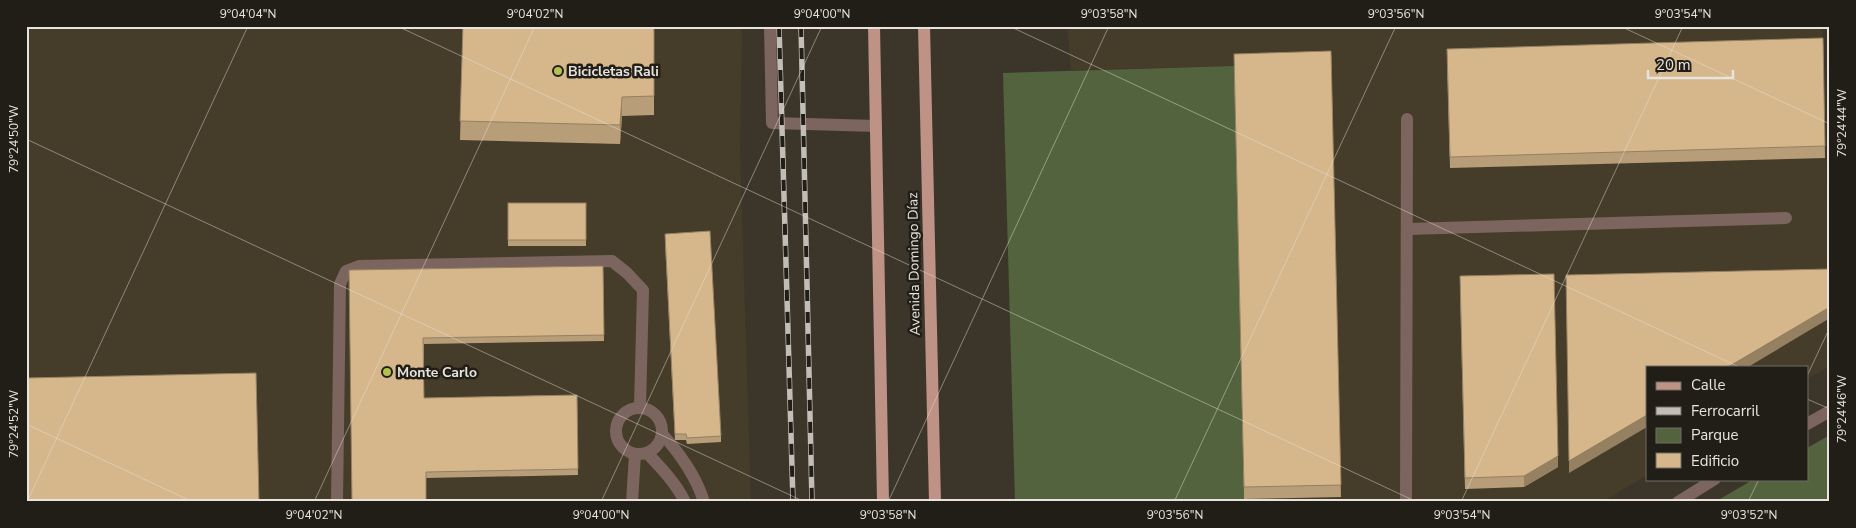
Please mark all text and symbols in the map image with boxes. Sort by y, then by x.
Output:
text: 9°04'04"N [220,6,276,22]
text: 9°04'02"N [507,6,563,22]
text: 9°04'00"N [794,6,850,22]
text: 9°03'58"N [1081,6,1137,22]
text: 9°03'56"N [1368,6,1424,22]
text: 9°03'54"N [1655,6,1711,22]
scale bar [1648,48,1734,80]
text: 20 m [1656,55,1691,75]
place label: Bicicletas Rali [568,62,659,81]
marker: Bicicletas Rali [552,65,564,77]
text: 79°24'44"W [1834,89,1850,157]
text: 79°24'50"W [6,105,22,173]
street label: Avenida Domingo Díaz [903,192,925,336]
place label: Monte Carlo [397,363,477,382]
marker: Monte Carlo [381,366,393,378]
legend [1646,366,1808,480]
text: Calle [1691,375,1726,395]
text: 79°24'46"W [1834,375,1850,443]
text: 79°24'52"W [6,390,22,458]
text: Ferrocarril [1691,401,1760,421]
text: Parque [1691,425,1739,445]
text: Edificio [1691,451,1739,471]
text: 9°04'02"N [286,507,342,523]
text: 9°04'00"N [573,507,629,523]
text: 9°03'58"N [860,507,916,523]
text: 9°03'56"N [1147,507,1203,523]
text: 9°03'54"N [1434,507,1490,523]
text: 9°03'52"N [1721,507,1777,523]

